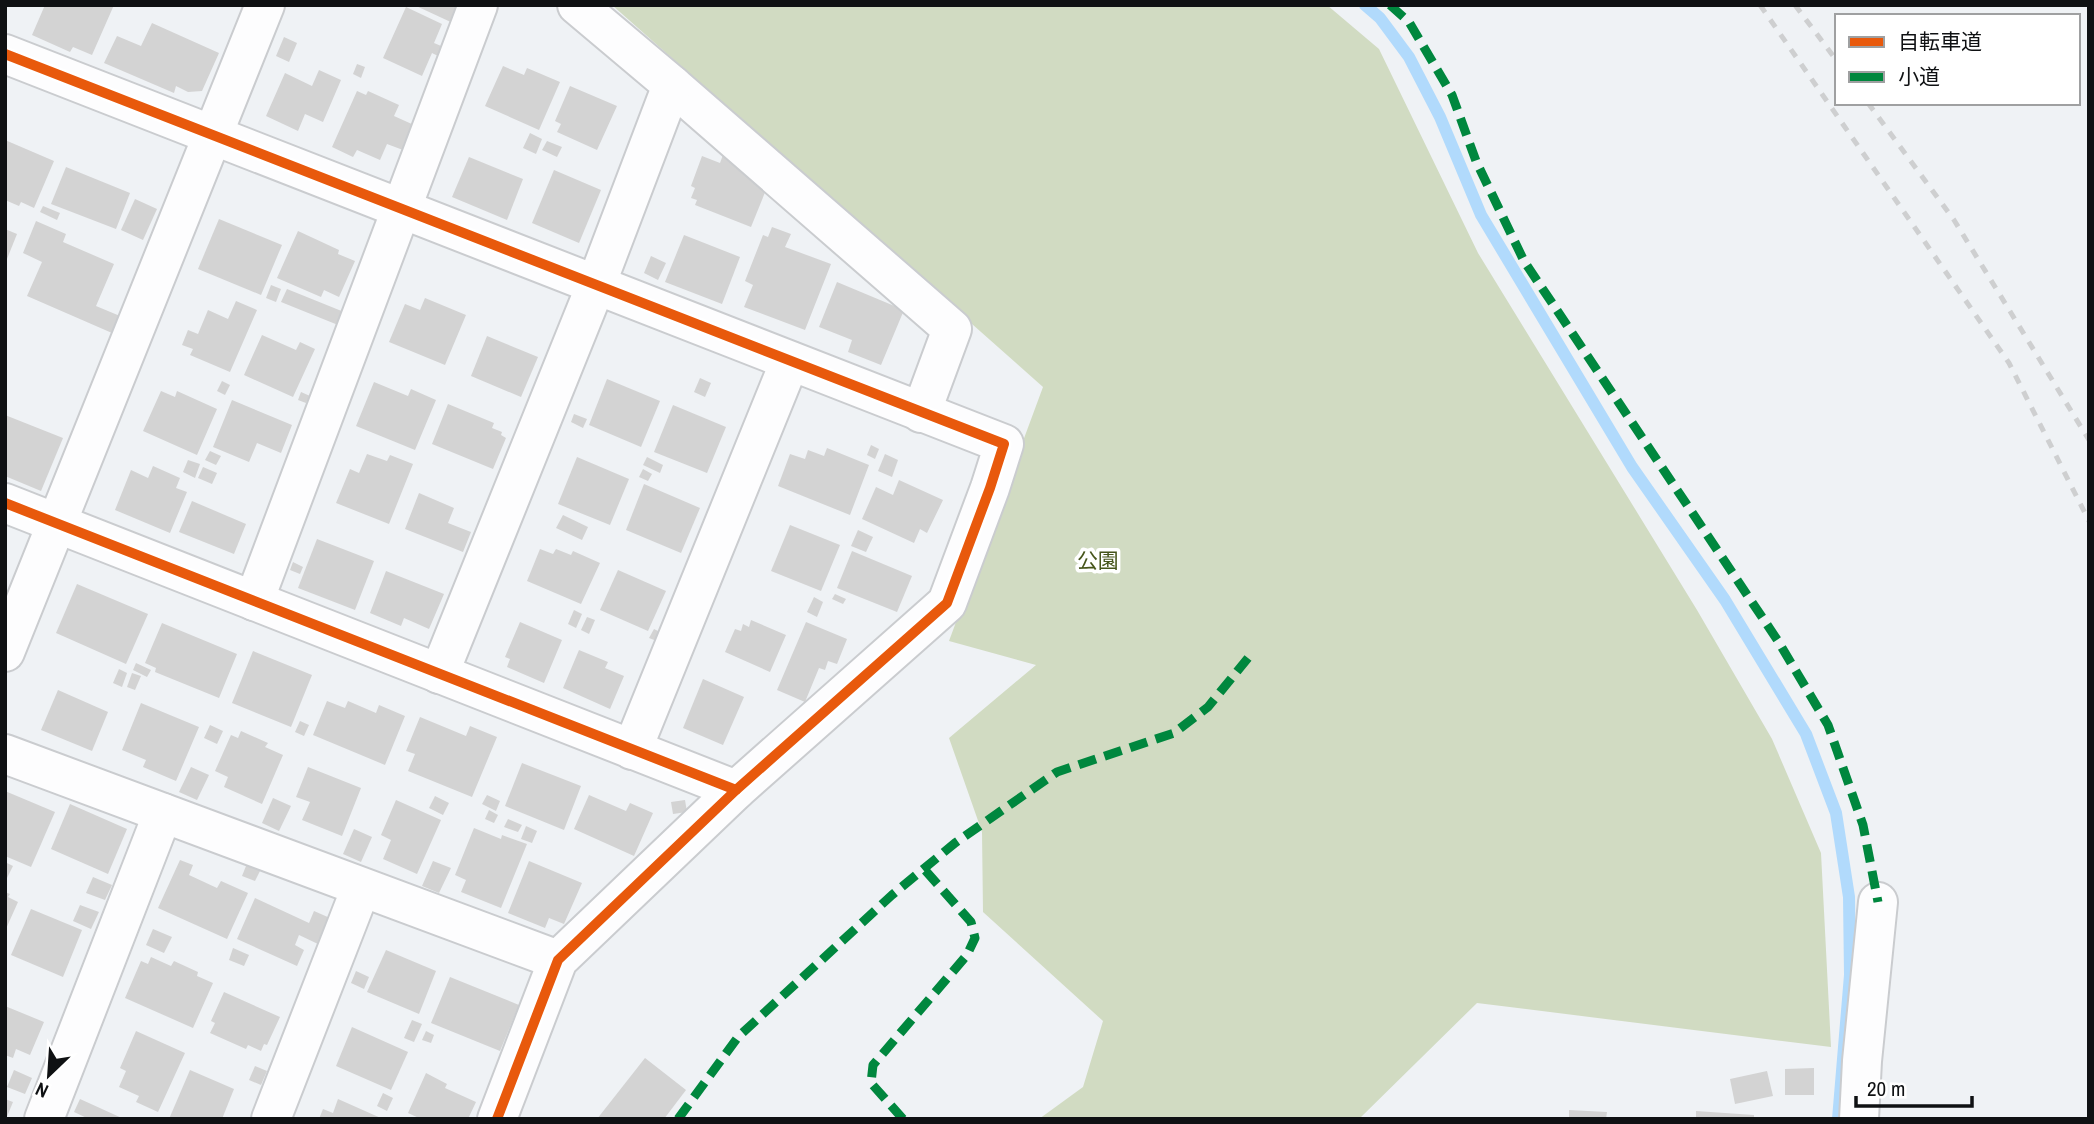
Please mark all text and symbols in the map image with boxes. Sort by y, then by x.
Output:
legend [1835,14,2080,105]
text: 自転車道 [1898,27,1982,56]
text: 小道 [1898,62,1940,91]
park label: 公園 [1077,546,1119,575]
north arrow [14,1040,84,1110]
scale bar [1856,1064,1972,1108]
text: 20 m [1867,1074,1905,1103]
text: N [31,1076,52,1105]

